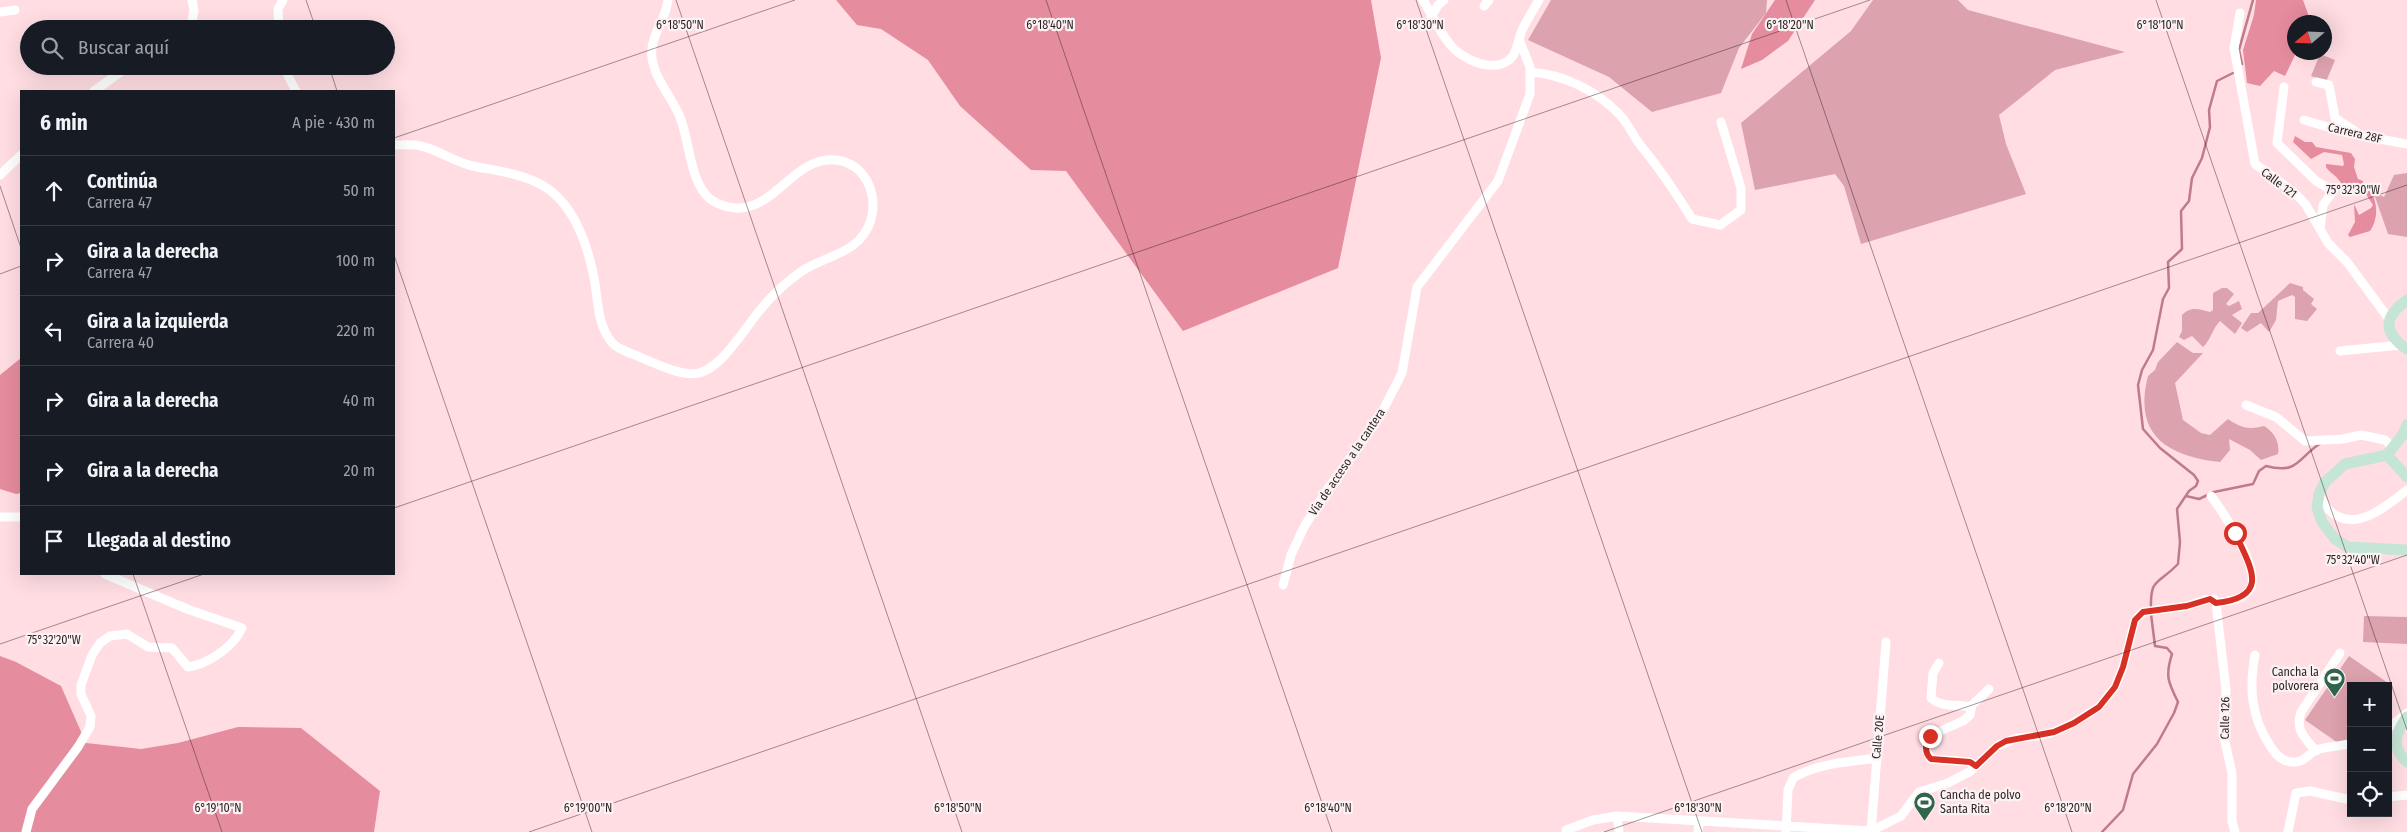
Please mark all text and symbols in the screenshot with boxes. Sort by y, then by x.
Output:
north arrow [2287,15,2332,60]
text: 6°18'50"N [656,18,704,32]
text: 6°18'40"N [1026,18,1074,32]
text: 6°18'30"N [1396,18,1444,32]
text: 6°18'20"N [1766,18,1814,32]
text: 6°18'10"N [2136,18,2184,32]
search box [20,20,395,75]
icon: search [38,34,66,62]
text: Buscar aquí [78,36,169,59]
text: 6 min [40,110,88,136]
text: A pie · 430 m [292,113,375,132]
street label: Carrera 28F [2327,120,2384,146]
street label: Calle 121 [2258,165,2300,201]
text: Continúa [87,170,158,193]
icon: ahead [40,177,68,205]
text: 50 m [343,181,375,200]
text: 75°32'30"W [2326,183,2380,197]
text: Carrera 47 [87,193,152,212]
text: Gira a la derecha [87,240,219,263]
icon: right [40,247,68,275]
text: 100 m [336,251,375,270]
text: Carrera 47 [87,263,152,282]
text: Gira a la izquierda [87,310,229,333]
icon: left [40,317,68,345]
text: 220 m [336,321,375,340]
text: Carrera 40 [87,333,154,352]
icon: right [40,387,68,415]
text: Gira a la derecha [87,389,219,412]
text: 40 m [343,391,375,410]
street label: Vía de acceso a la cantera [1306,406,1388,518]
icon: right [40,457,68,485]
text: Gira a la derecha [87,459,219,482]
text: 20 m [344,461,375,480]
route start [2224,522,2247,545]
icon: arrive [40,527,68,555]
text: Llegada al destino [87,529,231,552]
text: 75°32'40"W [2326,553,2380,567]
text: 75°32'20"W [27,633,81,647]
place label: Cancha la polvorera [2272,665,2319,693]
sports icon: Cancha la polvorera [2323,667,2347,698]
map controls [2347,682,2392,817]
button: + [2347,682,2392,727]
street label: Calle 126 [2218,696,2232,739]
street label: Calle 20E [1869,714,1887,759]
route end [1919,725,1942,748]
button: − [2347,727,2392,772]
button: locate [2347,772,2392,817]
place label: Cancha de polvo Santa Rita [1940,788,2021,816]
sports icon: Cancha de polvo Santa Rita [1912,790,1936,821]
text: 6°19'10"N [194,801,242,815]
text: 6°19'00"N [564,801,612,815]
text: 6°18'50"N [934,801,982,815]
text: 6°18'40"N [1304,801,1352,815]
text: 6°18'30"N [1674,801,1722,815]
text: 6°18'20"N [2044,801,2092,815]

